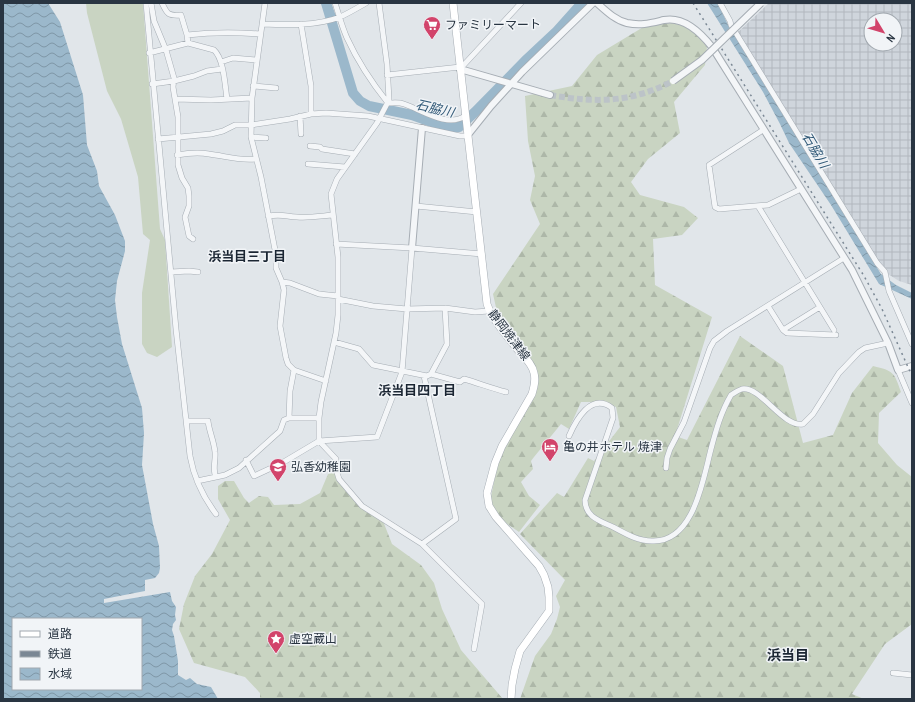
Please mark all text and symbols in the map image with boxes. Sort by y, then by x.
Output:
north arrow [863,12,903,52]
supermarket icon: ファミリーマート [422,15,442,40]
place label: ファミリーマート [445,17,541,33]
text: N [883,31,898,45]
water label: 石脇川 [414,96,458,122]
water label: 石脇川 [798,129,834,173]
district label: 浜当目三丁目 [208,248,286,265]
street label: 静岡焼津線 [485,306,533,364]
district label: 浜当目四丁目 [378,382,456,399]
hotel icon: 亀の井ホテル 焼津 [540,437,560,462]
place label: 亀の井ホテル 焼津 [563,439,662,455]
school or university icon: 弘香幼稚園 [268,457,288,482]
place label: 弘香幼稚園 [291,459,351,475]
legend [12,618,142,690]
text: 道路 [48,626,72,642]
place icon: 虚空蔵山 [266,629,286,654]
place label: 虚空蔵山 [289,631,337,647]
text: 鉄道 [48,646,72,662]
district label: 浜当目 [767,646,809,664]
text: 水域 [48,666,72,682]

